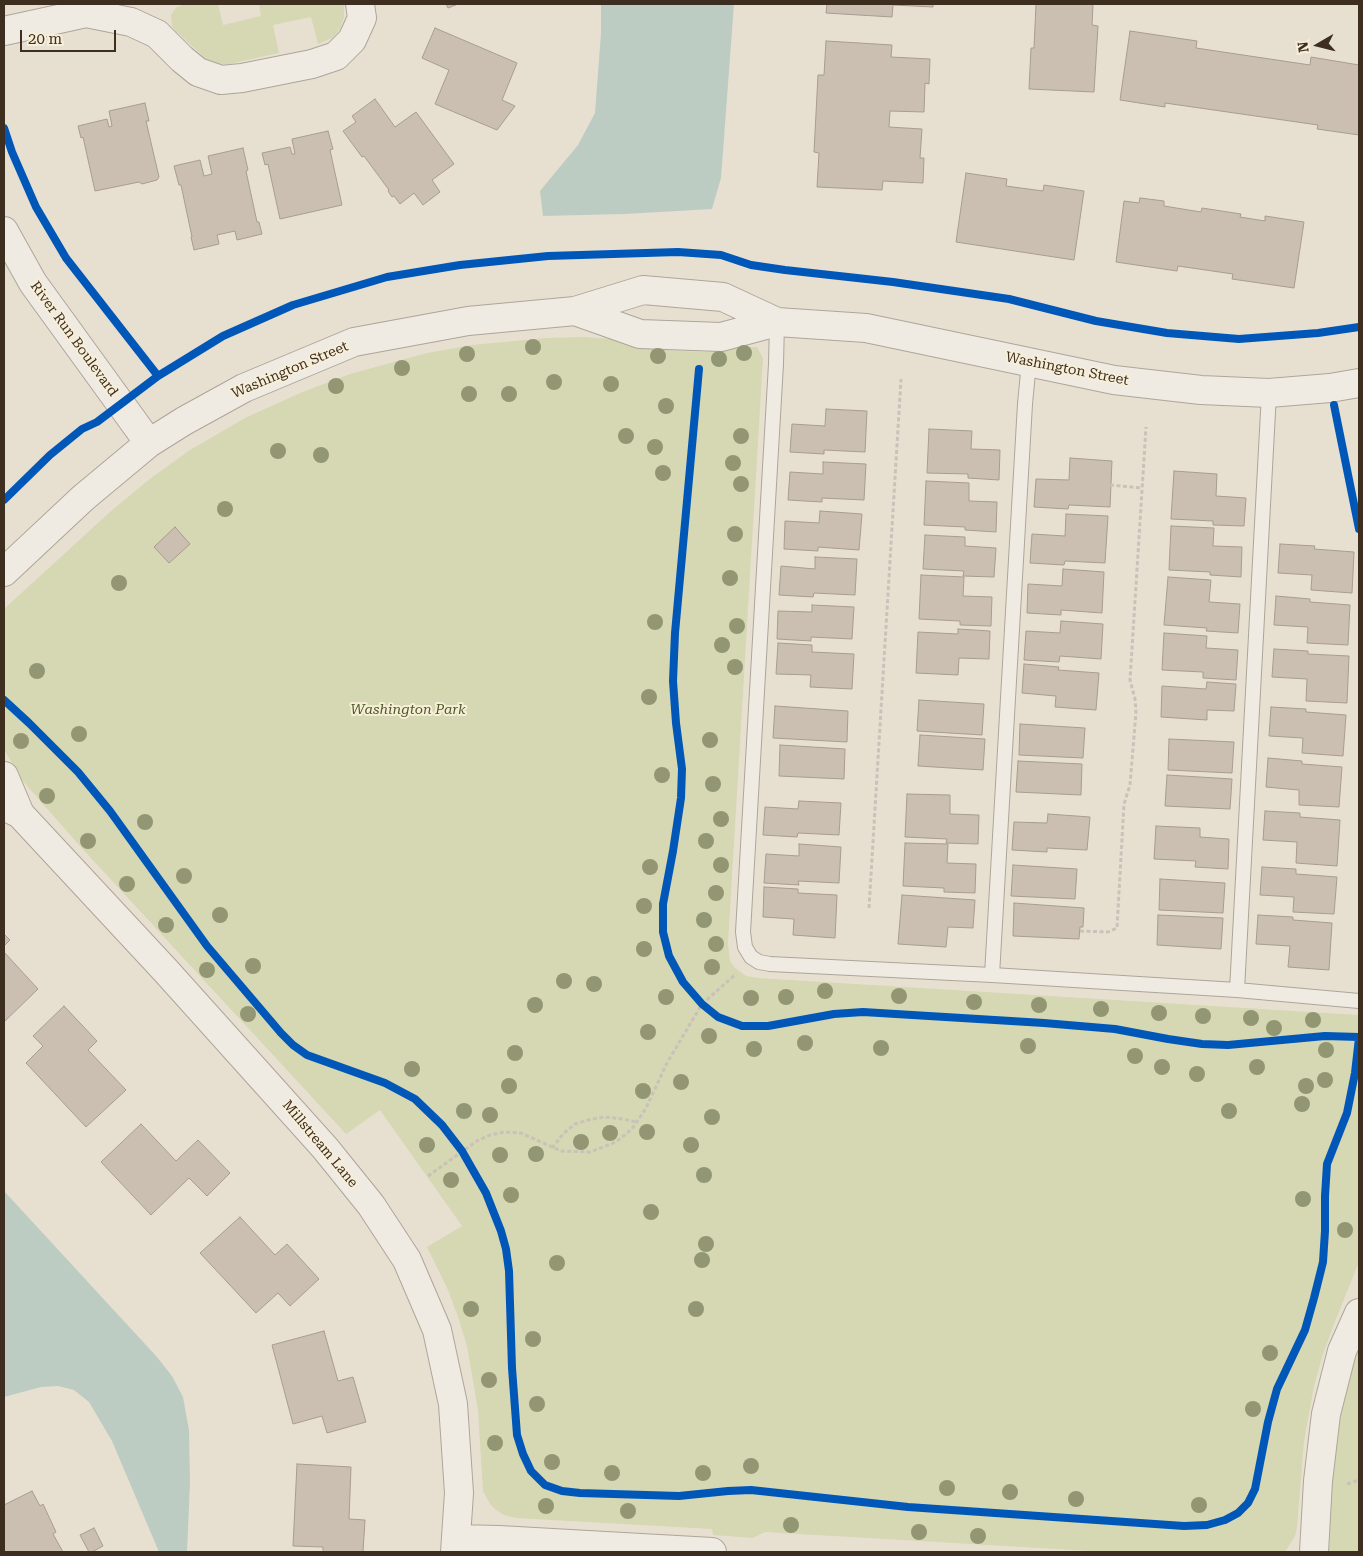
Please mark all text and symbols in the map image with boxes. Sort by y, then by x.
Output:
scale bar [22,20,119,52]
north arrow [1293,20,1343,70]
text: 20 m [28,30,62,48]
text: N [1294,41,1312,54]
street label: River Run Boulevard [27,278,121,400]
street label: Washington Street [229,338,351,402]
street label: Washington Street [1004,349,1130,389]
park label: Washington Park [351,702,465,718]
street label: Millstream Lane [279,1097,361,1191]

